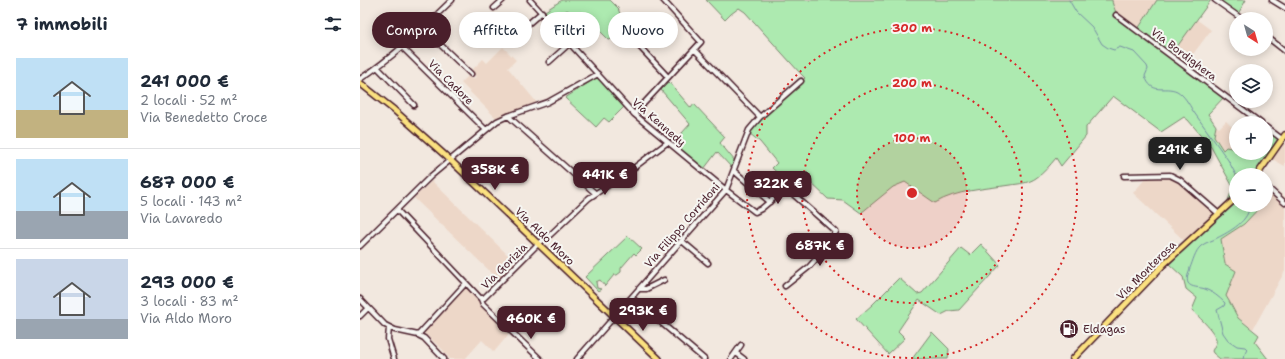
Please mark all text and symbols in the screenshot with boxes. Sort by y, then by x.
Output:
chip: Compra [372,12,451,48]
chip: Affitta [459,12,532,48]
chip: Filtri [540,12,600,48]
chip: Nuovo [608,12,678,48]
north arrow [1229,12,1273,56]
map controls [1229,12,1273,212]
text: 7 immobili [16,13,108,35]
icon: filters [322,13,344,35]
text: 300 m [892,20,932,36]
street label: Via Bordighera [1148,25,1220,84]
street label: Via Cadore [425,56,477,108]
button: layers [1229,64,1273,108]
text: 241 000 € [140,70,229,92]
icon: home [48,74,96,122]
text: 200 m [892,75,932,91]
text: 2 locali · 52 m² [140,92,237,109]
street label: Via Kennedy [629,95,689,150]
text: Via Benedetto Croce [140,109,268,126]
button: + [1229,116,1273,160]
text: 100 m [894,130,931,146]
pin: 241K € [1147,137,1213,171]
text: 241K € [1157,141,1203,158]
pin: 358K € [462,157,528,191]
text: 358K € [471,161,519,178]
pin: 441K € [572,162,638,196]
text: 441K € [582,166,628,183]
button: − [1229,168,1273,212]
text: 687 000 € [140,171,235,193]
pin: 322K € [745,171,811,205]
icon: home [48,175,96,223]
text: 322K € [753,175,803,192]
street label: Via Filippo Corridoni [641,180,724,271]
centre of rings [905,186,919,200]
text: 5 locali · 143 m² [140,193,242,210]
street label: Via Aldo Moro [512,204,578,269]
text: Via Lavaredo [140,210,223,227]
pin: 687K € [787,233,853,267]
text: 687K € [795,237,845,254]
street label: Via Monterosa [1113,237,1180,303]
street label: Via Gorizia [478,240,531,293]
text: 293 000 € [140,271,234,293]
icon: home [48,275,96,323]
text: 3 locali · 83 m² [140,293,239,310]
pin: 293K € [610,298,676,332]
text: 293K € [618,302,668,319]
pin: 460K € [498,306,564,340]
text: Via Aldo Moro [140,310,232,327]
text: 460K € [506,310,556,327]
fuel station icon: Eldagas [1058,318,1080,340]
place label: Eldagas [1083,322,1126,337]

